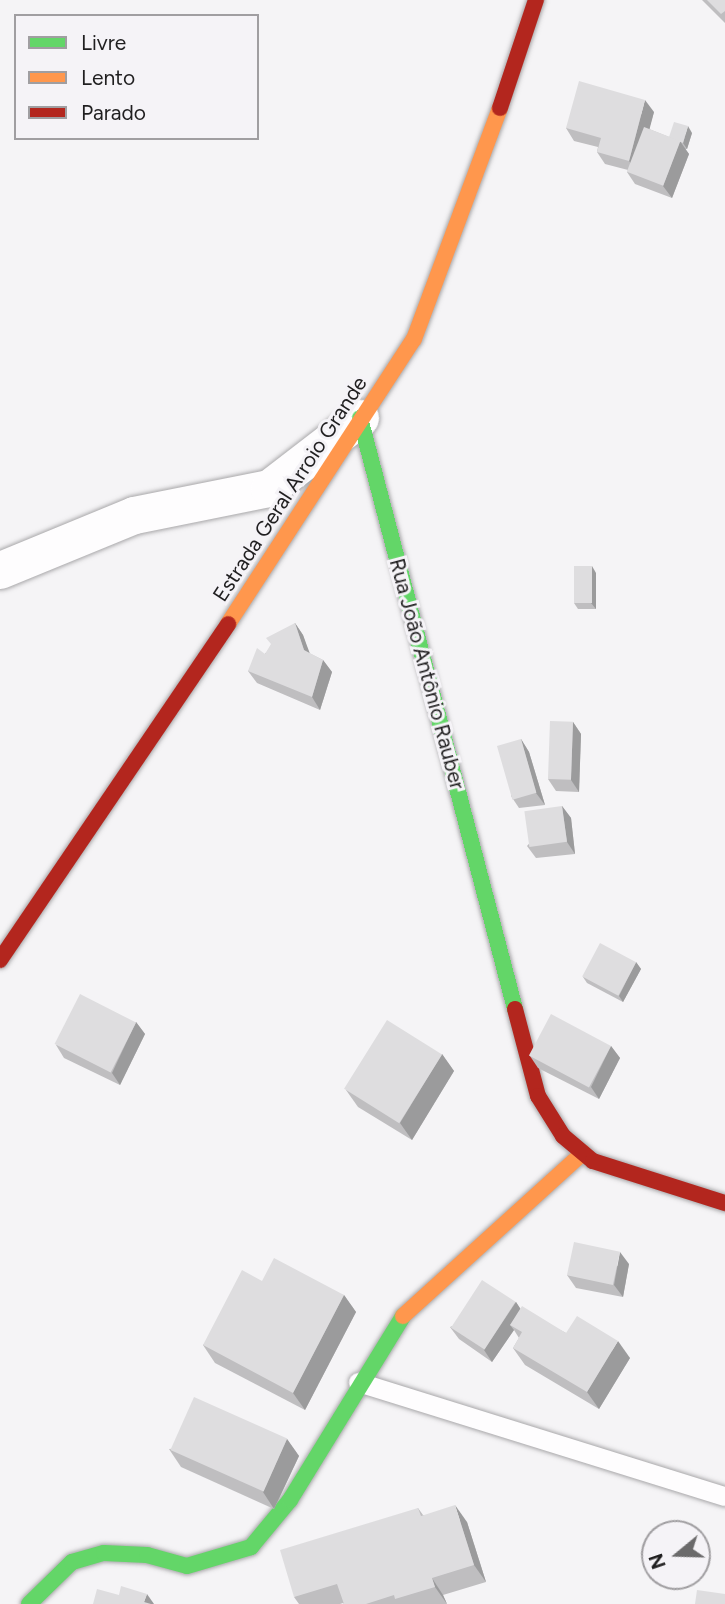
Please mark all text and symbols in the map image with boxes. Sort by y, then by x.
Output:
legend [14,14,259,140]
text: Livre [81,30,126,55]
text: Lento [81,65,135,90]
text: Parado [81,100,146,125]
street label: Estrada Geral Arroio Grande [208,372,372,606]
street label: Rua João Antônio Rauber [384,556,470,792]
north arrow [641,1520,711,1590]
text: N [644,1551,671,1572]

